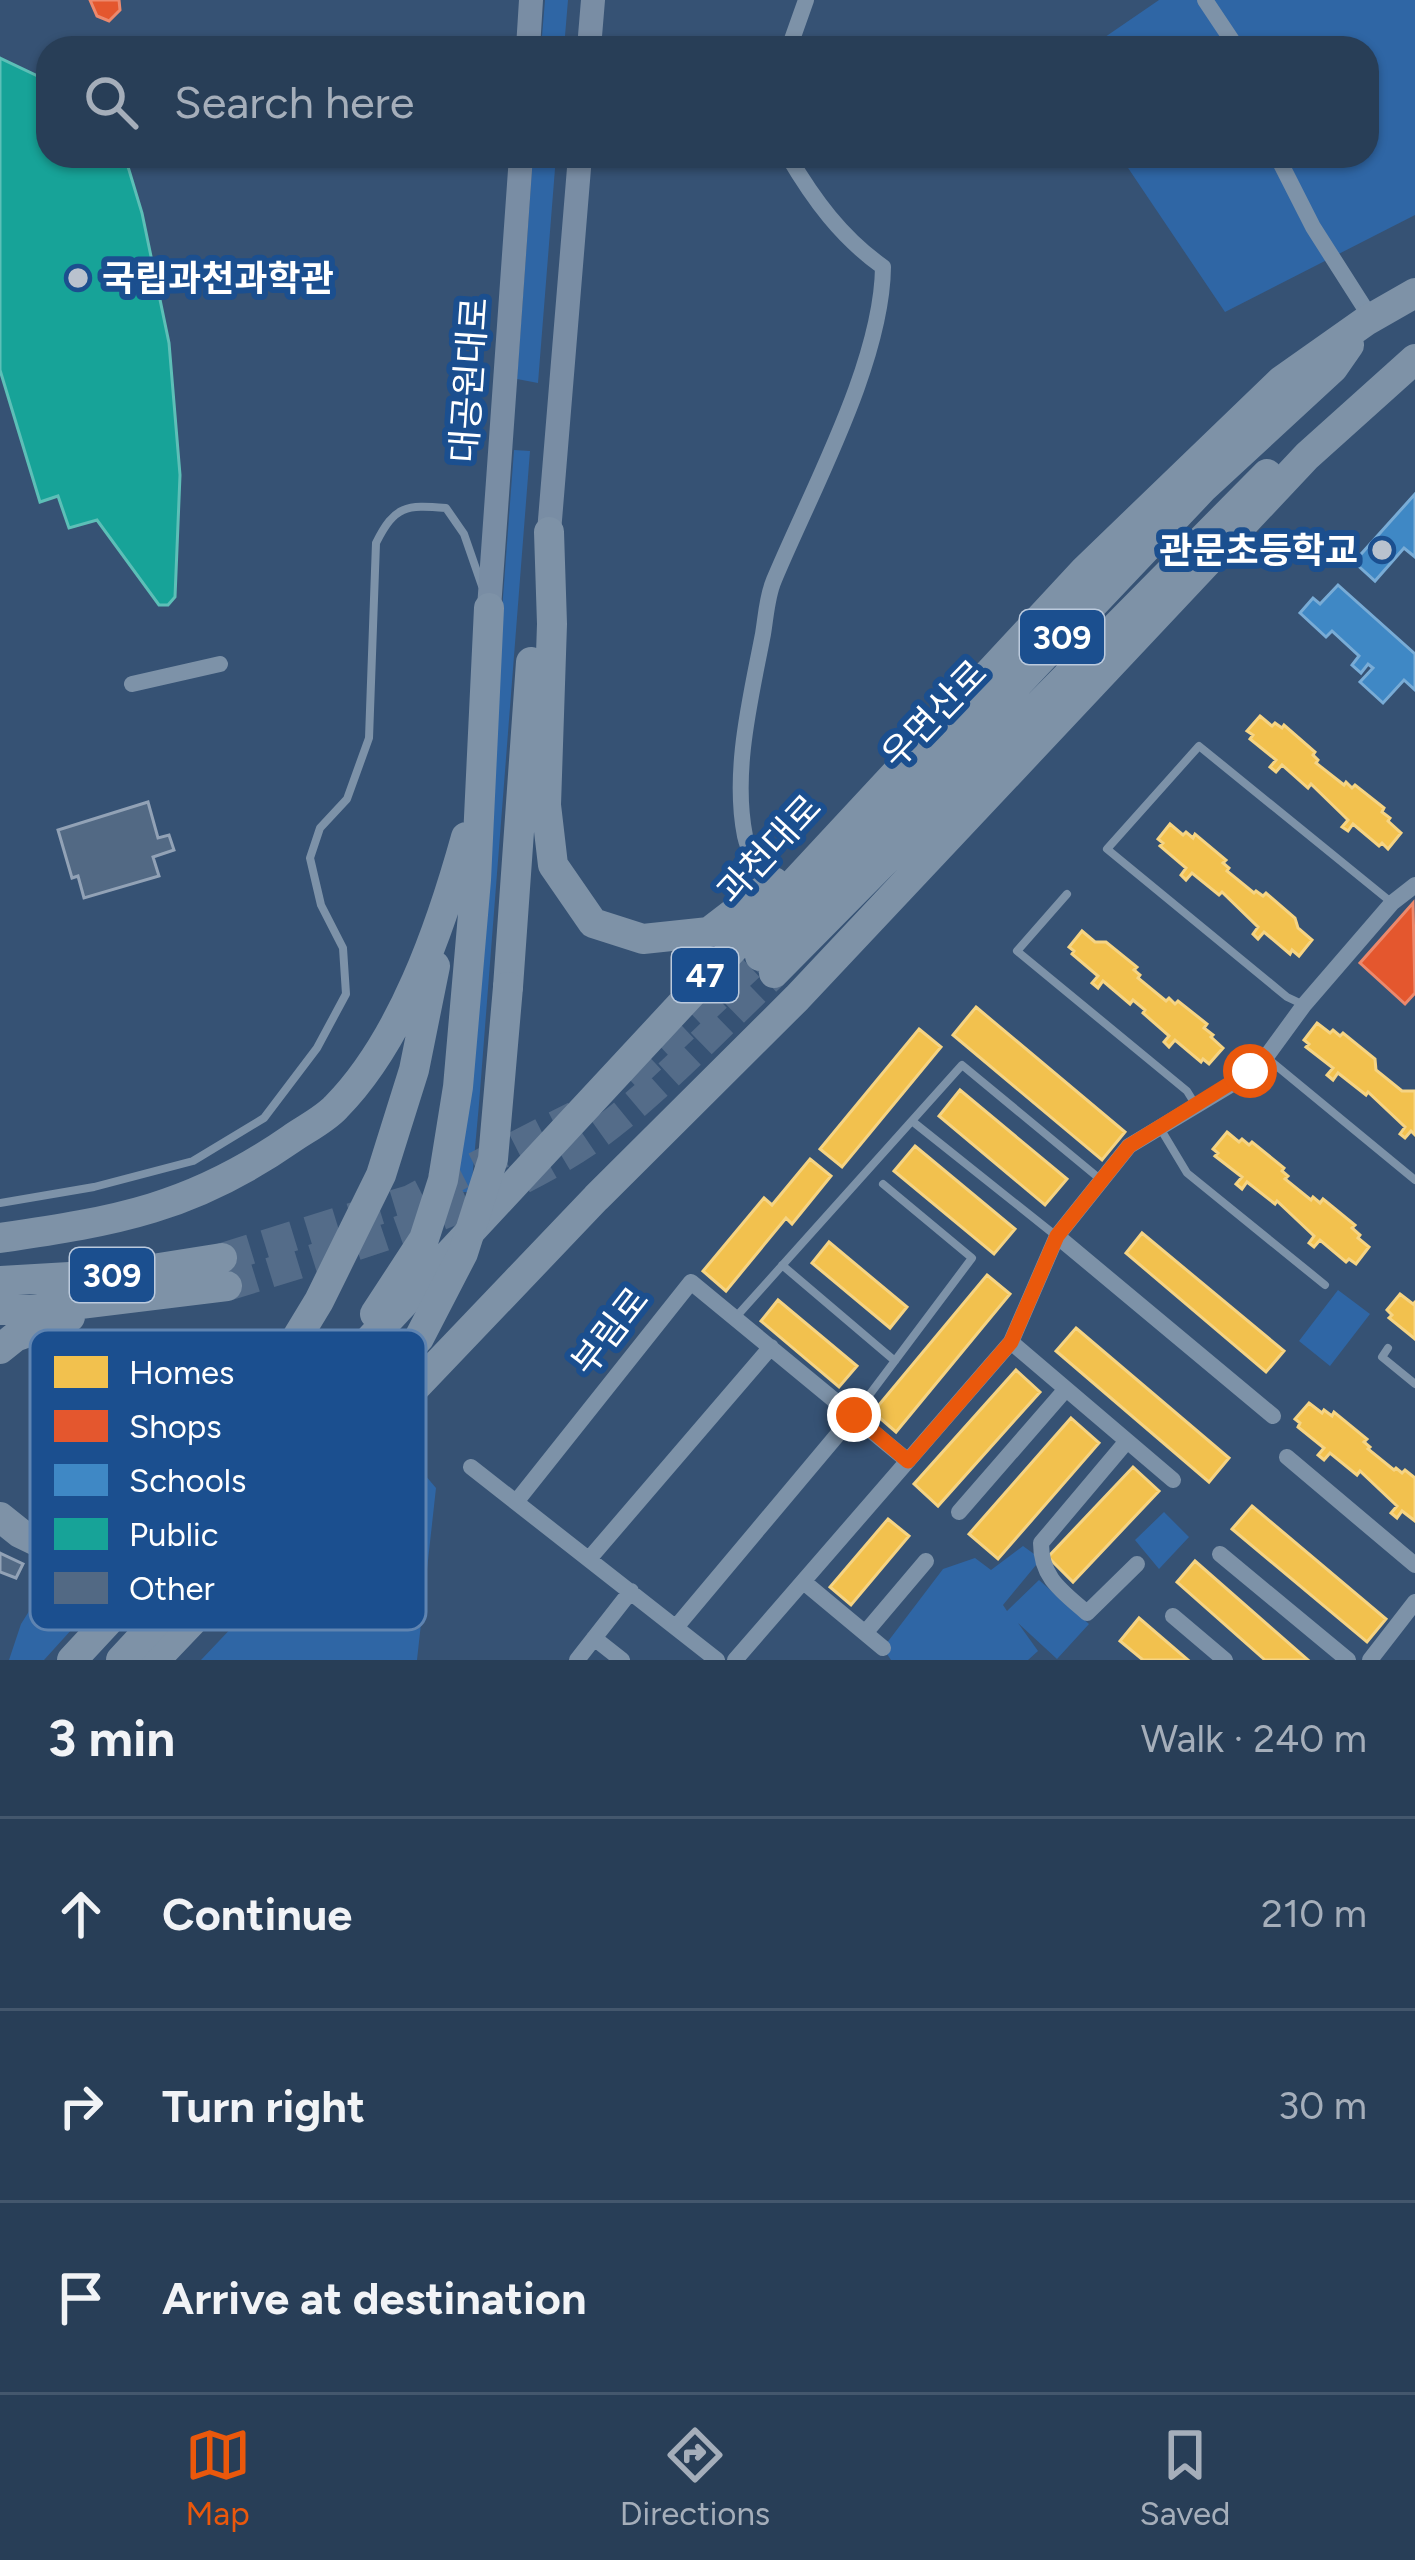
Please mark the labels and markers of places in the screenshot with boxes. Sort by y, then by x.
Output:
place label: 국립과천과학관 [102,257,334,300]
marker: 국립과천과학관 [65,265,91,291]
place label: 관문초등학교 [1159,529,1358,572]
marker: 관문초등학교 [1369,537,1395,563]

